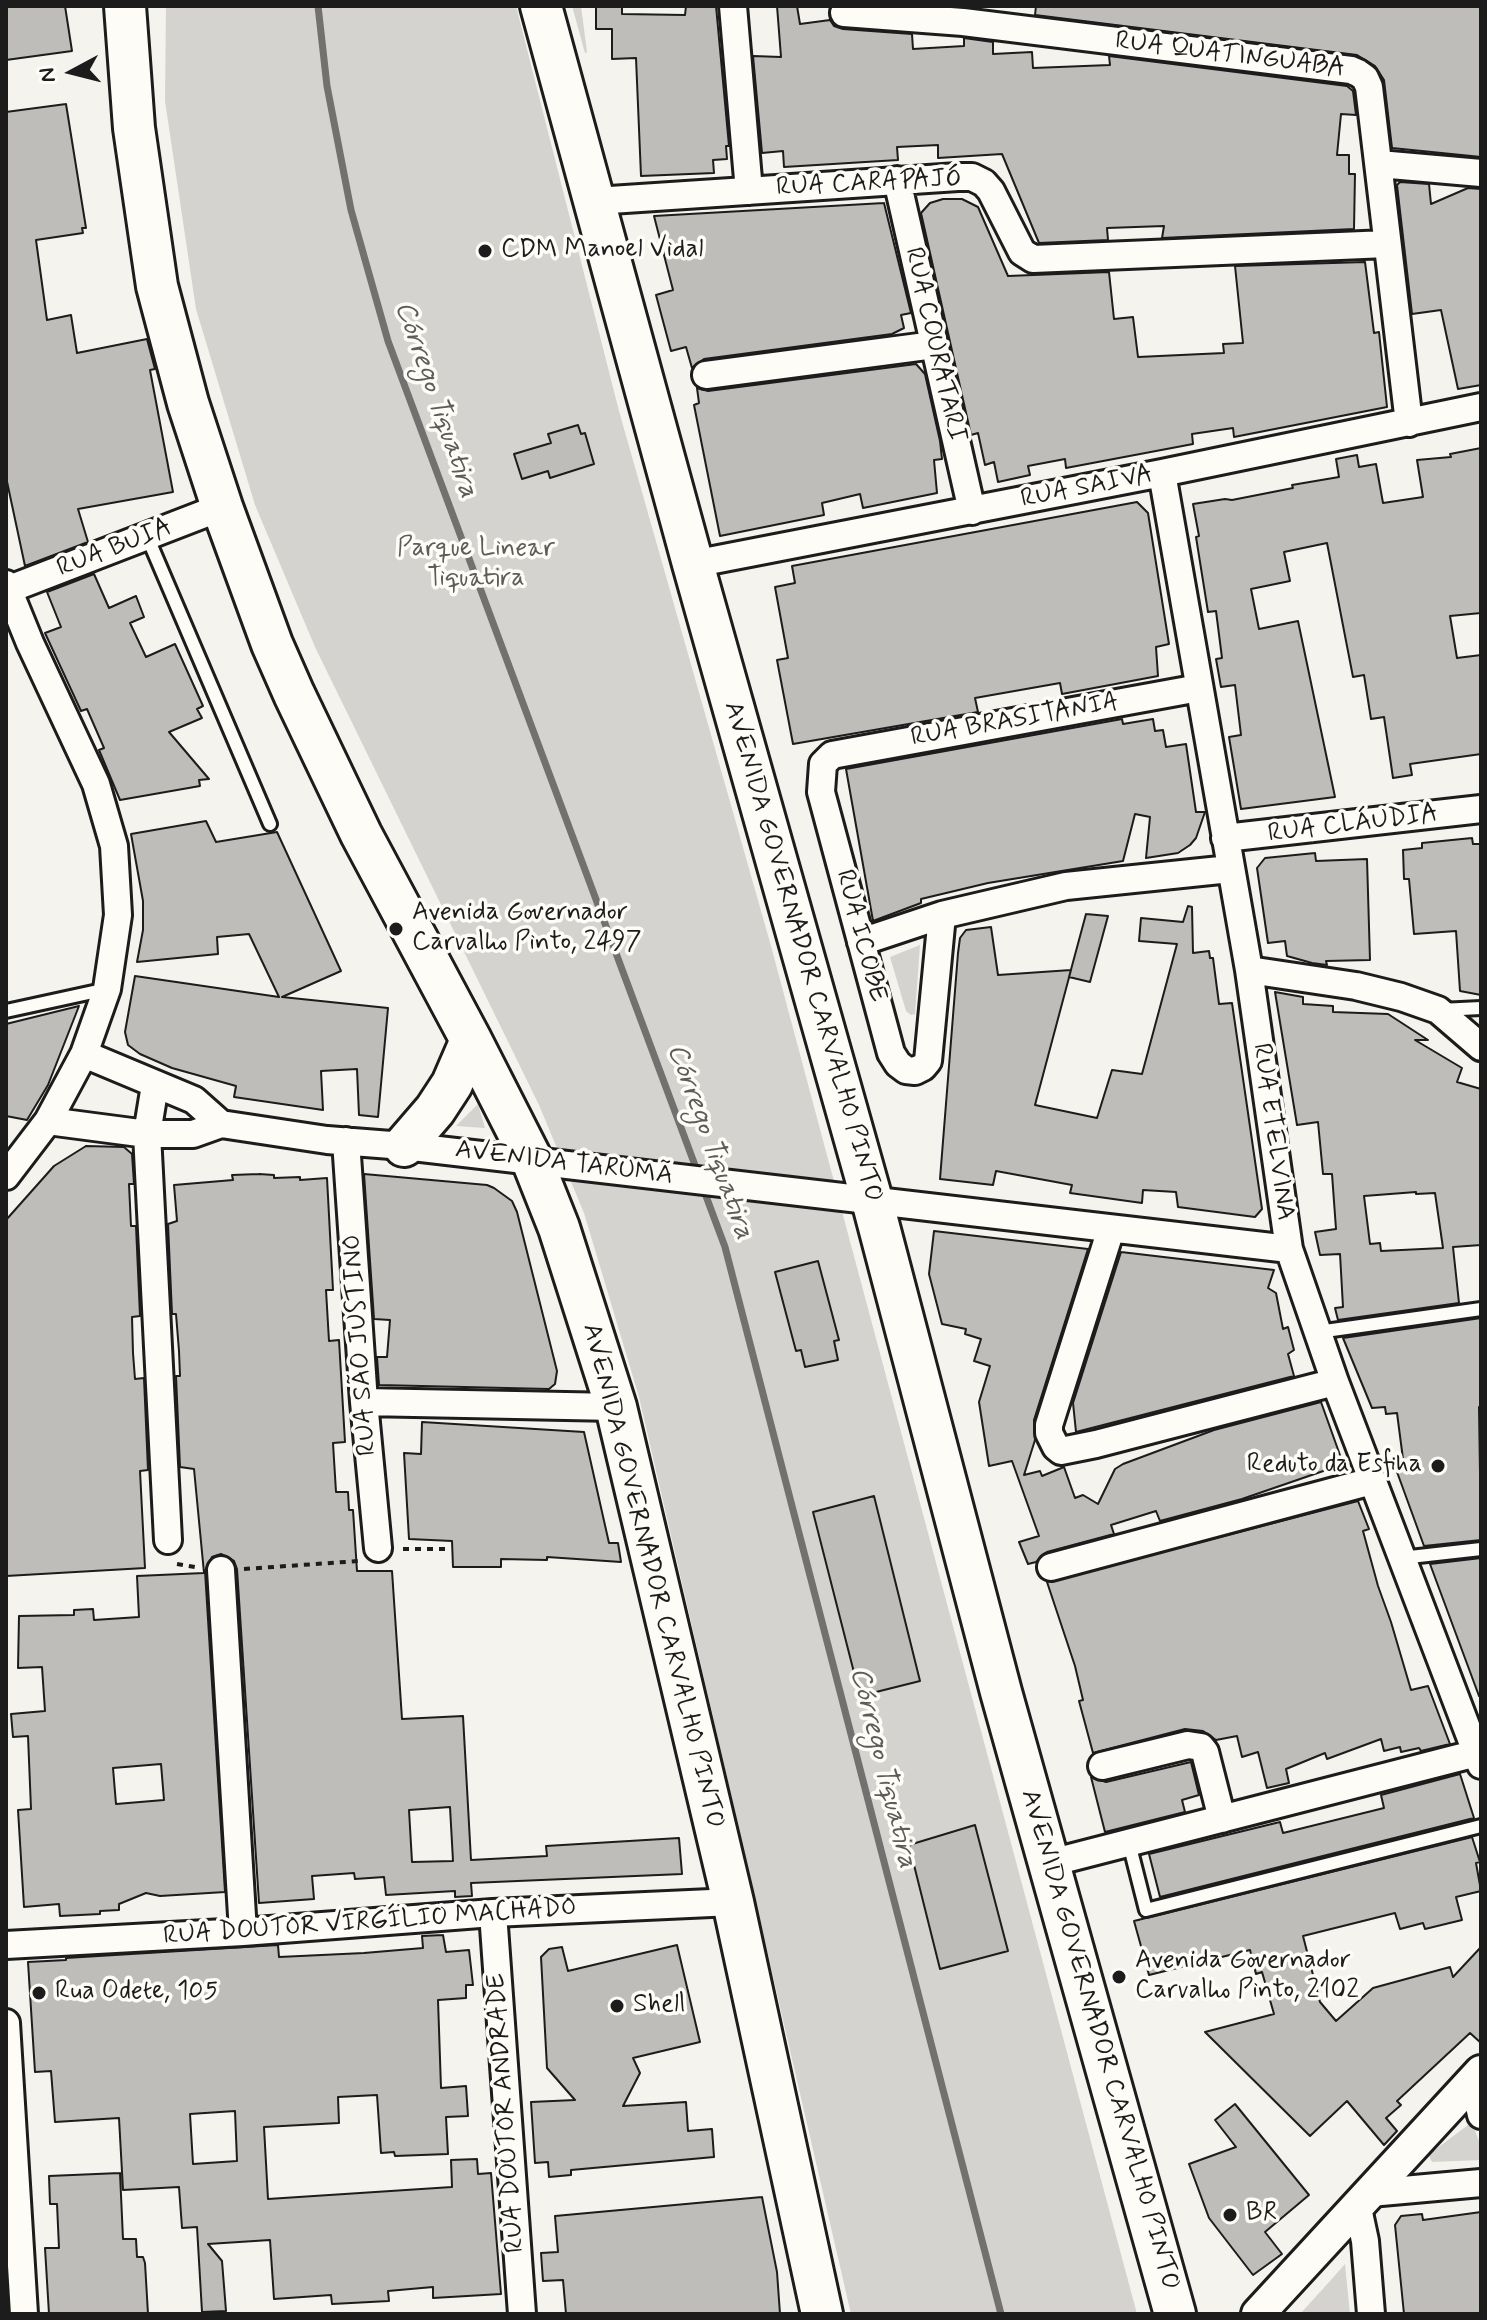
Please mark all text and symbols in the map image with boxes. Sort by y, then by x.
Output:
street label: RUA QUATINGUABA [1113,26,1347,86]
north arrow [32,32,112,112]
text: N [33,66,63,84]
street label: RUA CARAPAJÓ [775,164,963,204]
place label: CDM Manoel Vidal [501,235,703,267]
marker: CDM Manoel Vidal [476,242,494,260]
street label: RUA COURATARI [896,244,972,446]
water label: Córrego Tiquatira [386,297,484,503]
street label: RUA SAIVA [1018,460,1156,516]
street label: RUA BUIA [53,513,177,585]
park label: Parque Linear Tiquatira [397,534,555,596]
street label: RUA BRASITANIA [909,687,1121,755]
street label: AVENIDA GOVERNADOR CARVALHO PINTO [715,698,889,1206]
street label: RUA CLÁUDIA [1266,799,1440,851]
street label: RUA ICOBE [827,867,893,1005]
place label: Avenida Governador Carvalho Pinto, 2497 [412,898,642,960]
marker: Avenida Governador Carvalho Pinto, 2497 [387,920,405,938]
water label: Córrego Tiquatira [658,1040,760,1244]
street label: RUA ETELVINA [1244,1041,1300,1223]
street label: AVENIDA TARUMÃ [453,1135,675,1193]
street label: RUA SÃO JUSTINO [338,1233,384,1457]
street label: AVENIDA GOVERNADOR CARVALHO PINTO [574,1320,730,1832]
place label: Reduto da Esfiha [1247,1450,1422,1482]
marker: Reduto da Esfiha [1429,1457,1447,1475]
water label: Córrego Tiquatira [841,1664,923,1872]
street label: AVENIDA GOVERNADOR CARVALHO PINTO [1012,1786,1186,2294]
street label: RUA DOUTOR VIRGÍLIO MACHADO [162,1893,578,1953]
place label: Avenida Governador Carvalho Pinto, 2102 [1135,1946,1359,2008]
marker: Avenida Governador Carvalho Pinto, 2102 [1110,1968,1128,1986]
street label: RUA DOUTOR ANDRADE [482,1972,532,2254]
place label: Rua Odete, 105 [55,1977,218,2009]
marker: Rua Odete, 105 [30,1984,48,2002]
place label: Shell [633,1990,685,2022]
marker: Shell [608,1997,626,2015]
place label: BR [1246,2199,1277,2231]
marker: BR [1221,2206,1239,2224]

